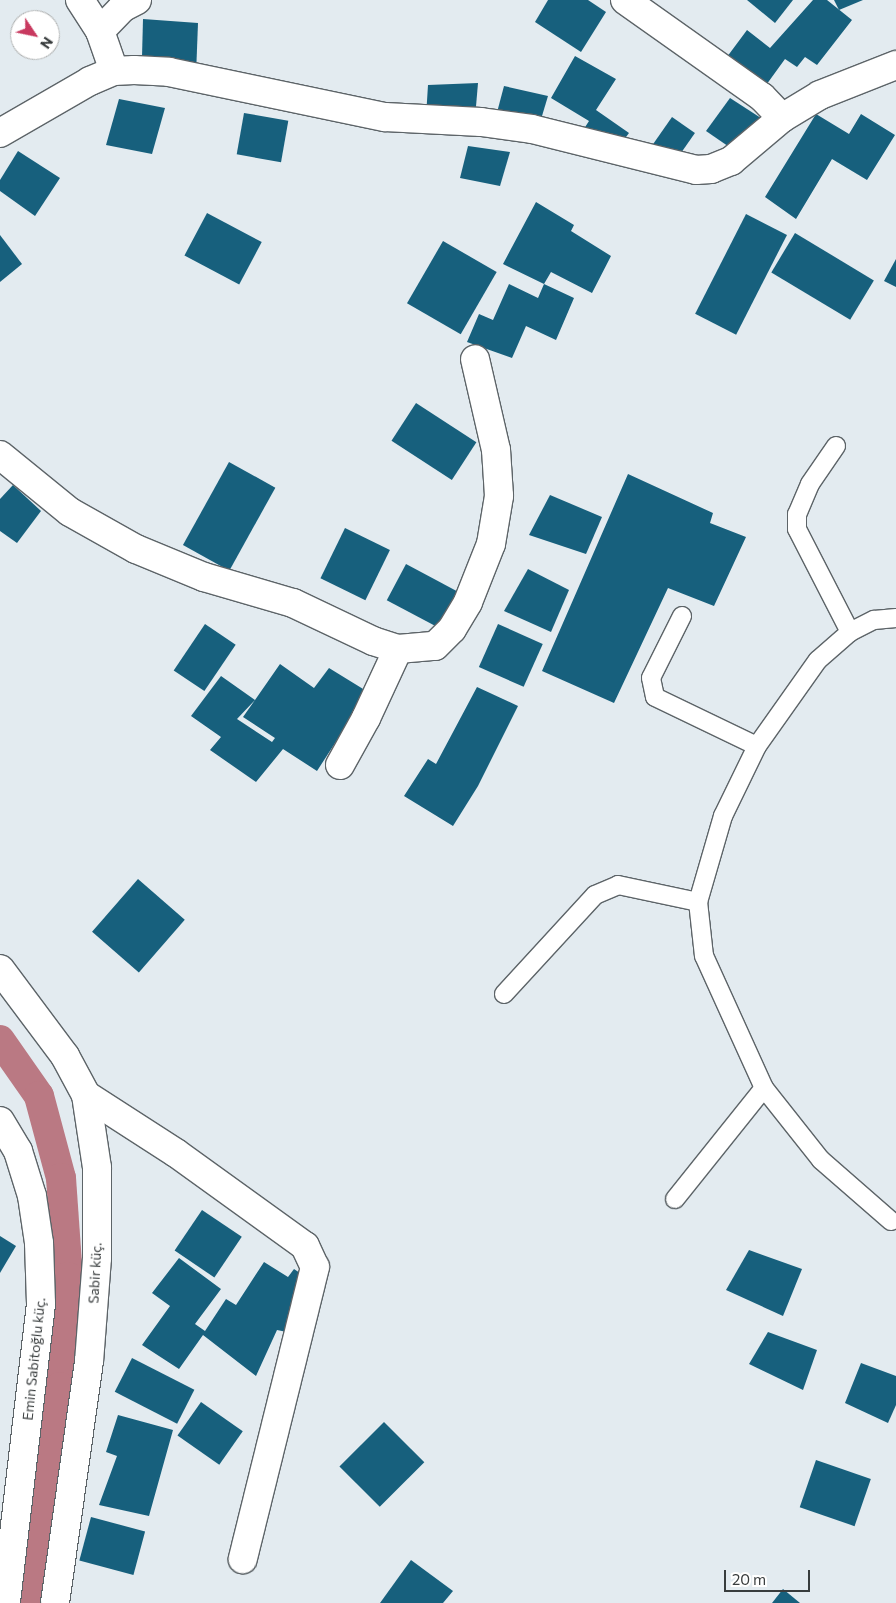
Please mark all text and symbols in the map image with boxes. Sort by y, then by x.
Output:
north arrow [10,10,60,60]
text: N [37,34,57,52]
street label: Sabir küç. [85,1242,105,1304]
street label: Emin Sabitoğlu küç. [19,1297,49,1421]
scale bar [726,1560,812,1592]
text: 20 m [732,1570,766,1588]

